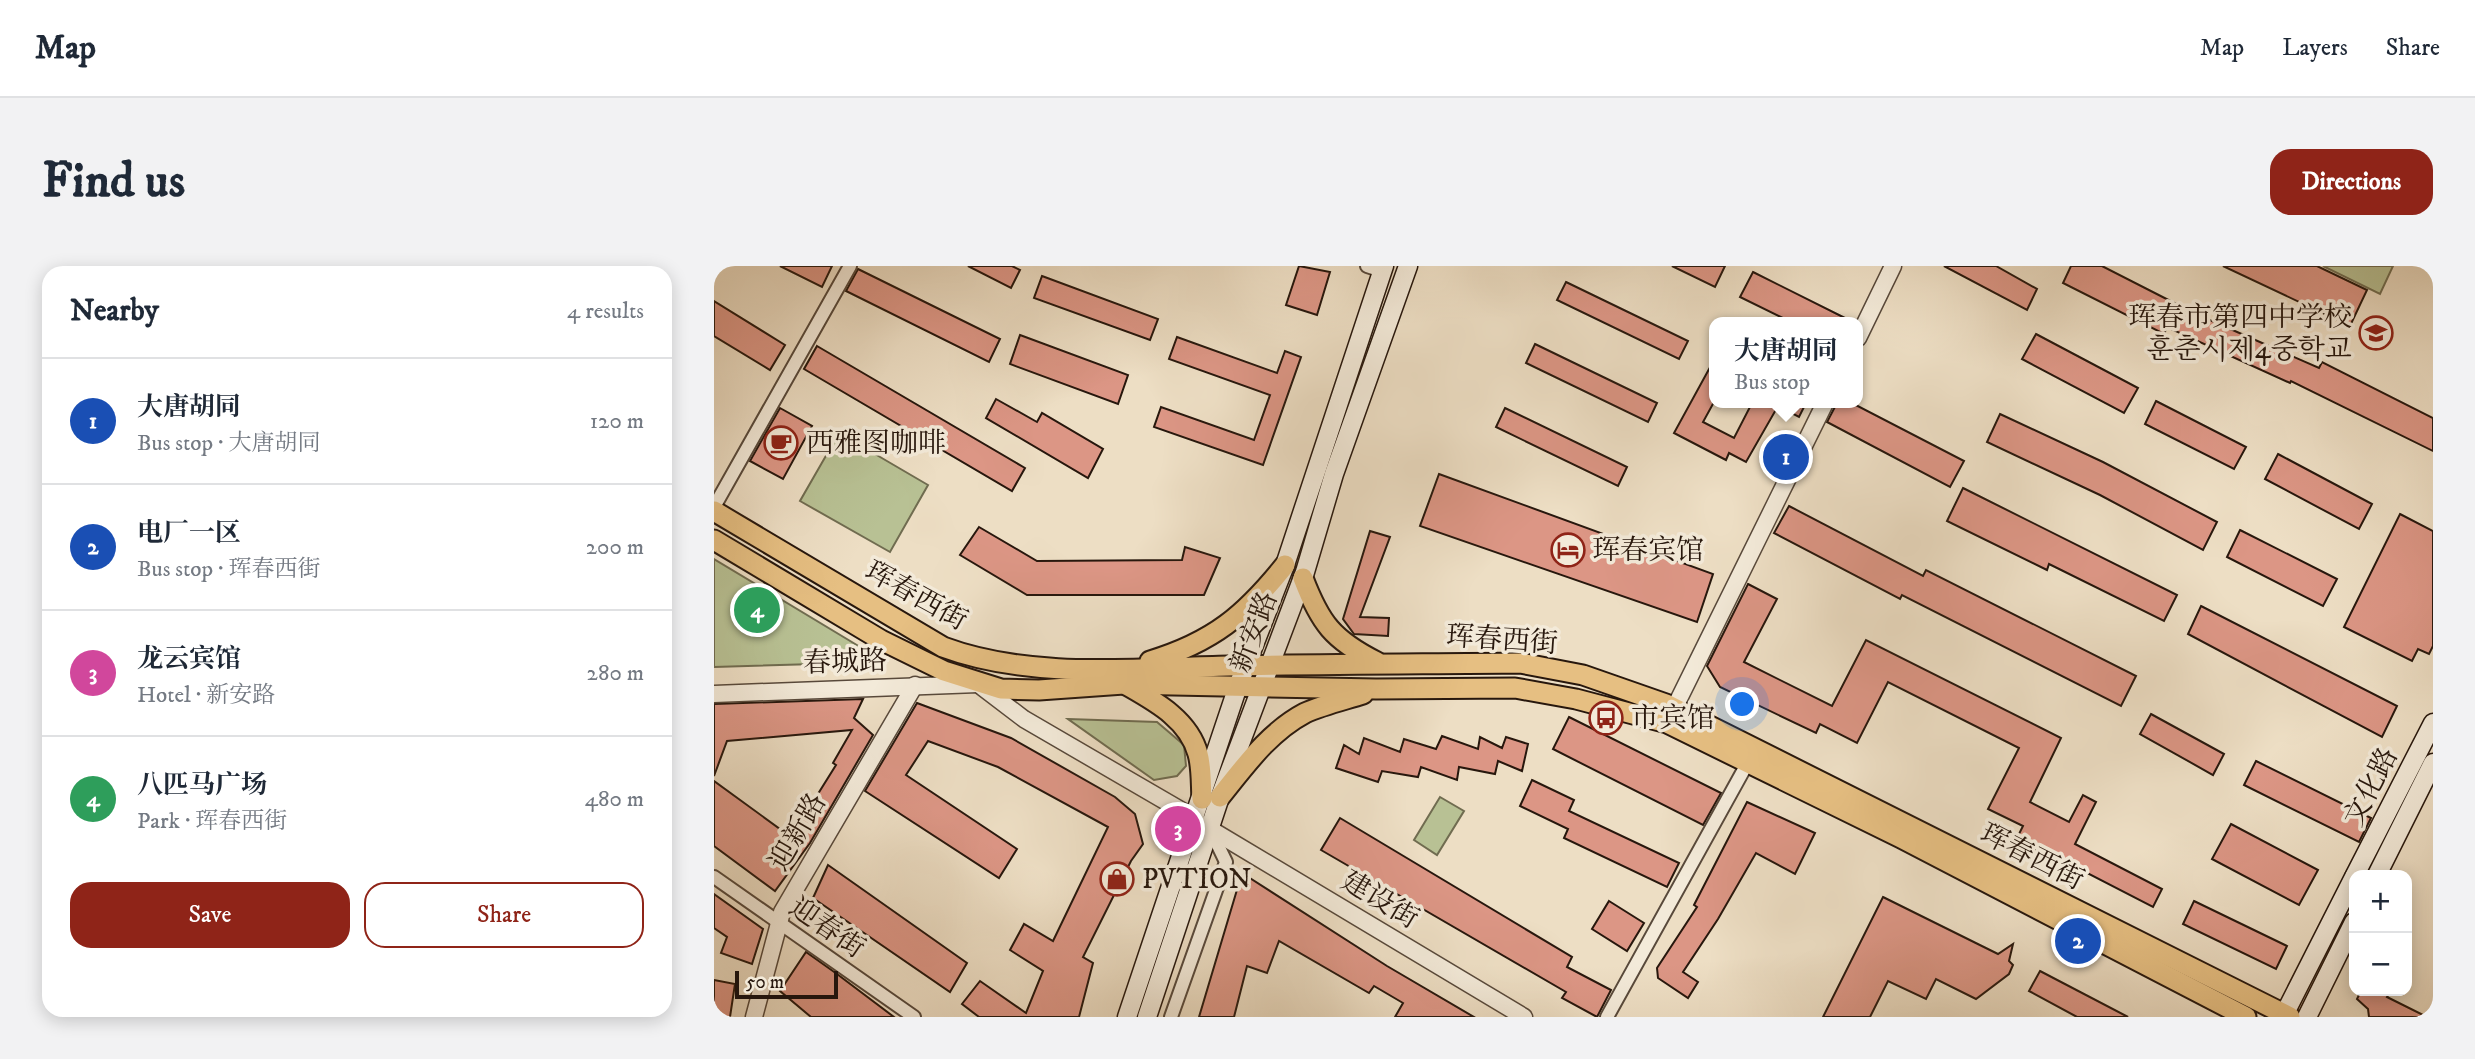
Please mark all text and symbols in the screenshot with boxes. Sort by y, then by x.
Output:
text: Map [35,28,96,69]
text: Map [2200,33,2244,63]
text: Layers [2282,33,2348,63]
text: Share [2386,33,2440,63]
button: Directions [2270,149,2433,215]
text: Find us [42,151,185,213]
text: Nearby [70,293,159,330]
text: 4 results [567,297,644,326]
place label: 珲春市第四中学校 훈춘시제4중학교 [2128,300,2352,367]
school or university icon: 珲春市第四中学校 훈춘시제4중학교 [2357,314,2395,352]
popup [1709,317,1863,408]
text: 大唐胡同 [1734,335,1838,368]
text: Bus stop [1734,368,1810,397]
text: 大唐胡同 [137,391,241,424]
text: 1 [89,407,97,436]
text: 120 m [590,407,644,436]
cafe icon: 西雅图咖啡 [762,424,800,462]
place label: 西雅图咖啡 [806,426,946,461]
text: Bus stop · 大唐胡同 [137,429,320,458]
pin: 1 [1763,431,1809,483]
text: 电厂一区 [137,517,241,550]
hotel icon: 珲春宾馆 [1549,531,1587,569]
text: 2 [87,533,99,562]
text: 200 m [586,533,644,562]
place label: 珲春宾馆 [1592,533,1704,568]
street label: 珲春西街 [859,554,973,638]
text: Bus stop · 珲春西街 [137,555,320,584]
pin: 4 [734,584,780,636]
street label: 新安路 [1223,587,1285,677]
street label: 珲春西街 [1445,619,1559,661]
text: 龙云宾馆 [137,643,241,676]
street label: 春城路 [802,643,888,681]
text: 3 [89,659,97,688]
text: 280 m [587,659,644,688]
text: Hotel · 新安路 [137,681,275,710]
your location [1725,687,1759,721]
bus stop icon: 市宾馆 [1587,699,1625,737]
place label: 市宾馆 [1631,701,1715,736]
street label: 文化路 [2336,742,2406,832]
text: 八匹马广场 [137,769,267,802]
text: 4 [86,785,100,814]
text: 480 m [585,785,644,814]
street label: 迎新路 [762,787,834,877]
pin: 3 [1155,803,1201,855]
text: Park · 珲春西街 [137,807,287,836]
street label: 珲春西街 [1974,816,2090,898]
shop icon: PVTION [1098,860,1136,898]
place label: PVTION [1142,862,1251,897]
street label: 建设街 [1335,863,1425,937]
map controls [2349,870,2412,996]
button: + [2349,870,2412,933]
button: Save [70,882,350,948]
button: Share [364,882,644,948]
street label: 迎春街 [782,890,872,966]
pin: 2 [2055,915,2101,967]
button: − [2349,933,2412,996]
scale bar [735,968,838,1000]
text: 50 m [746,971,784,994]

